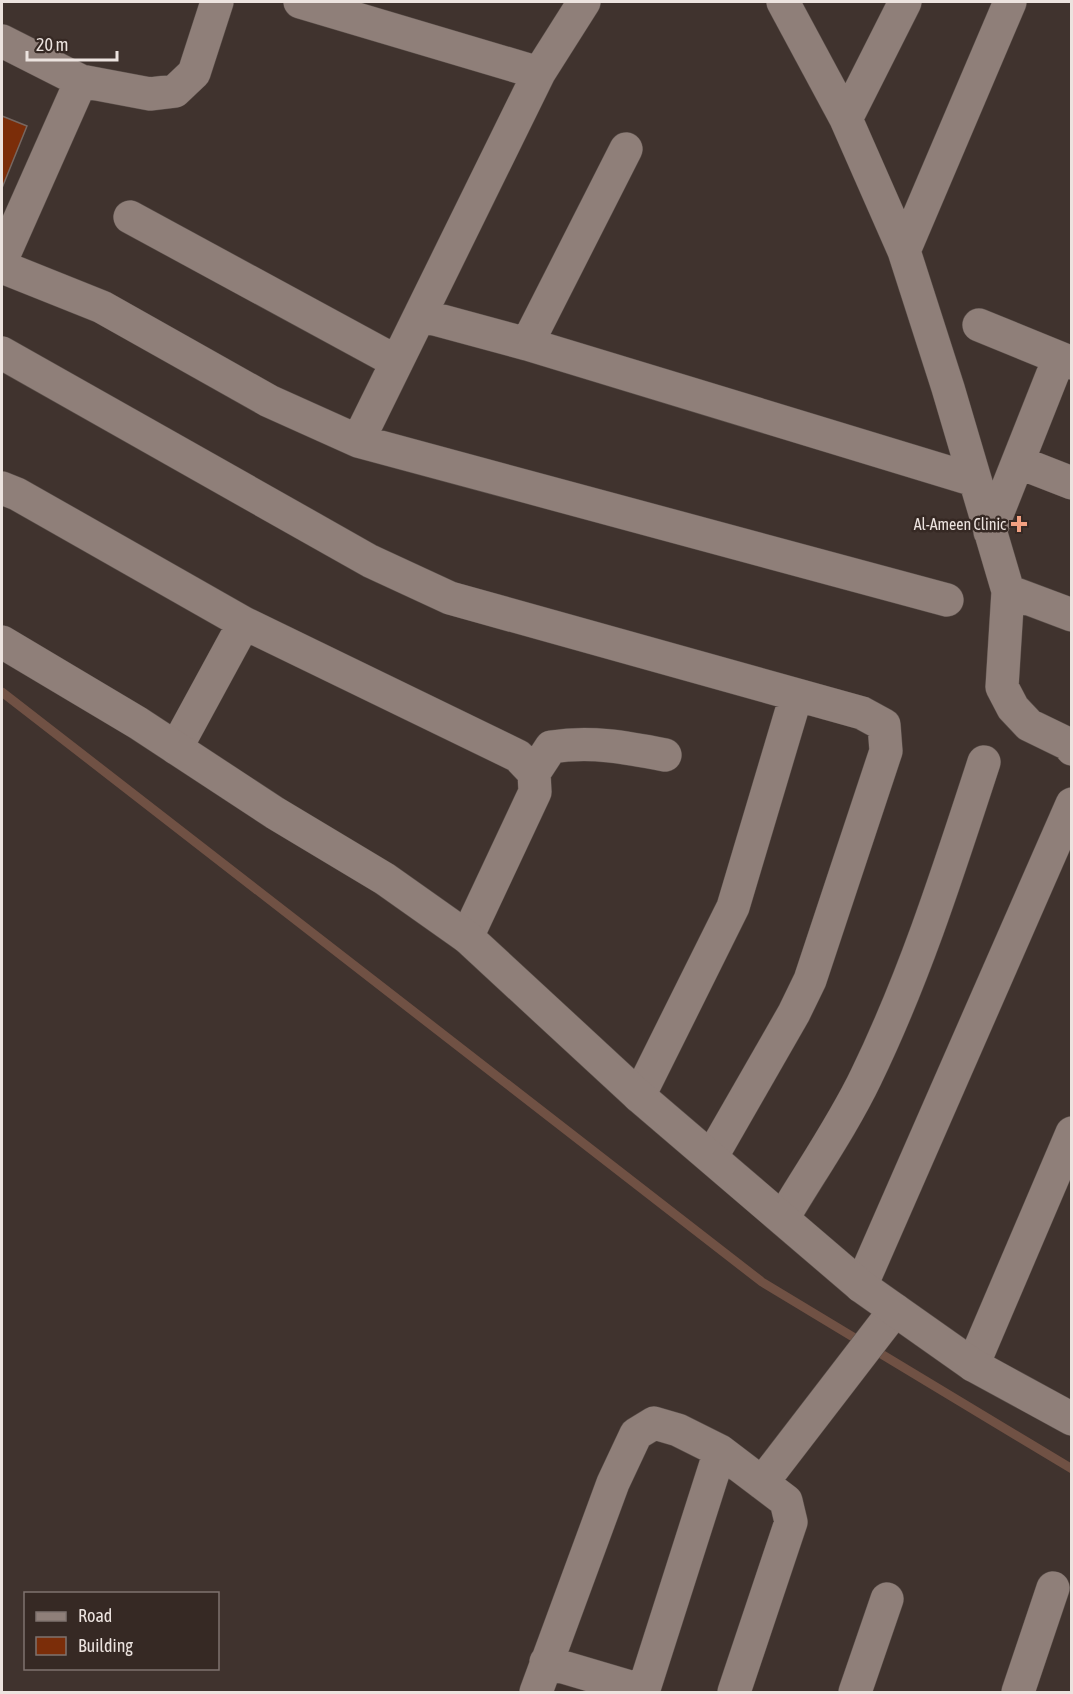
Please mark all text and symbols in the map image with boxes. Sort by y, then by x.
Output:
scale bar [27,24,117,62]
text: 20 m [36,34,68,55]
place label: Al-Ameen Clinic [914,515,1006,533]
marker: Al-Ameen Clinic [1010,515,1028,533]
legend [24,1592,219,1670]
text: Road [78,1605,112,1626]
text: Building [78,1635,133,1656]

